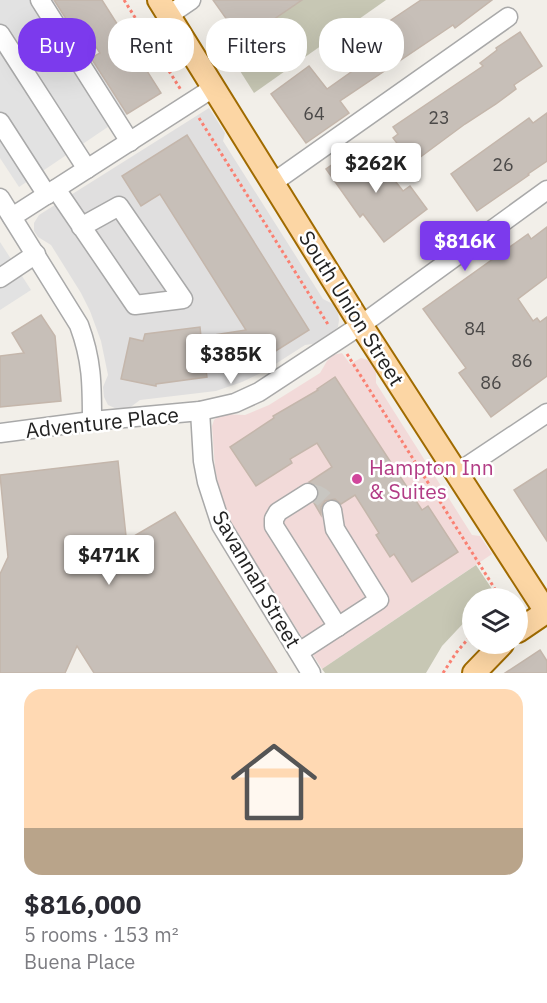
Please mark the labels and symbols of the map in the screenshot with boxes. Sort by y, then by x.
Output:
house number: 64 [303,102,325,125]
house number: 23 [428,106,450,129]
pin: $262K [334,143,418,194]
house number: 26 [492,153,514,176]
pin: $816K [423,221,507,272]
street label: South Union Street [293,225,411,391]
house number: 84 [464,317,486,340]
pin: $385K [189,334,273,385]
house number: 86 [511,349,533,372]
house number: 86 [480,371,502,394]
street label: Adventure Place [24,400,180,444]
place label: Hampton Inn & Suites [369,453,494,505]
marker: Hampton Inn & Suites [350,472,364,486]
street label: Savannah Street [206,505,308,653]
pin: $471K [67,535,151,586]

